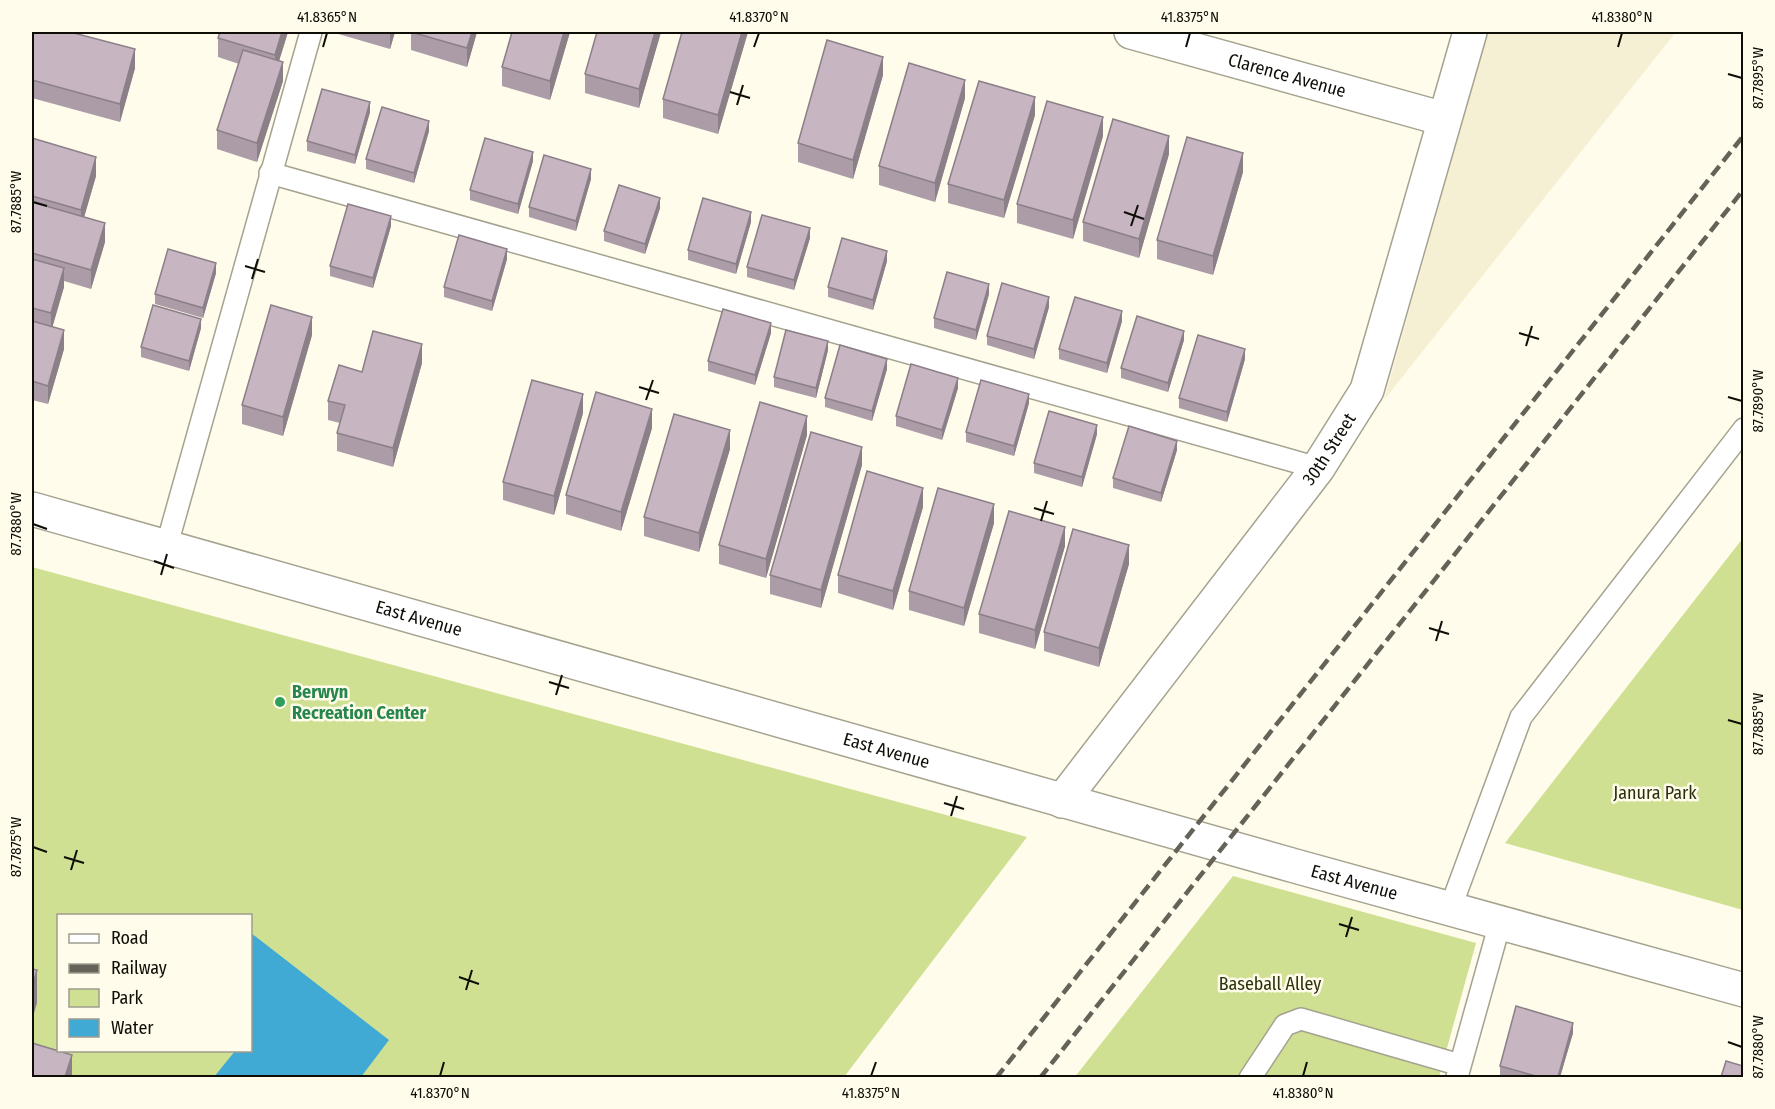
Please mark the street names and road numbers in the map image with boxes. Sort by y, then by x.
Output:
street label: Clarence Avenue [1226,49,1349,102]
street label: 30th Street [1298,409,1361,490]
street label: East Avenue [373,596,465,641]
street label: East Avenue [841,728,932,773]
street label: East Avenue [1309,860,1400,905]

